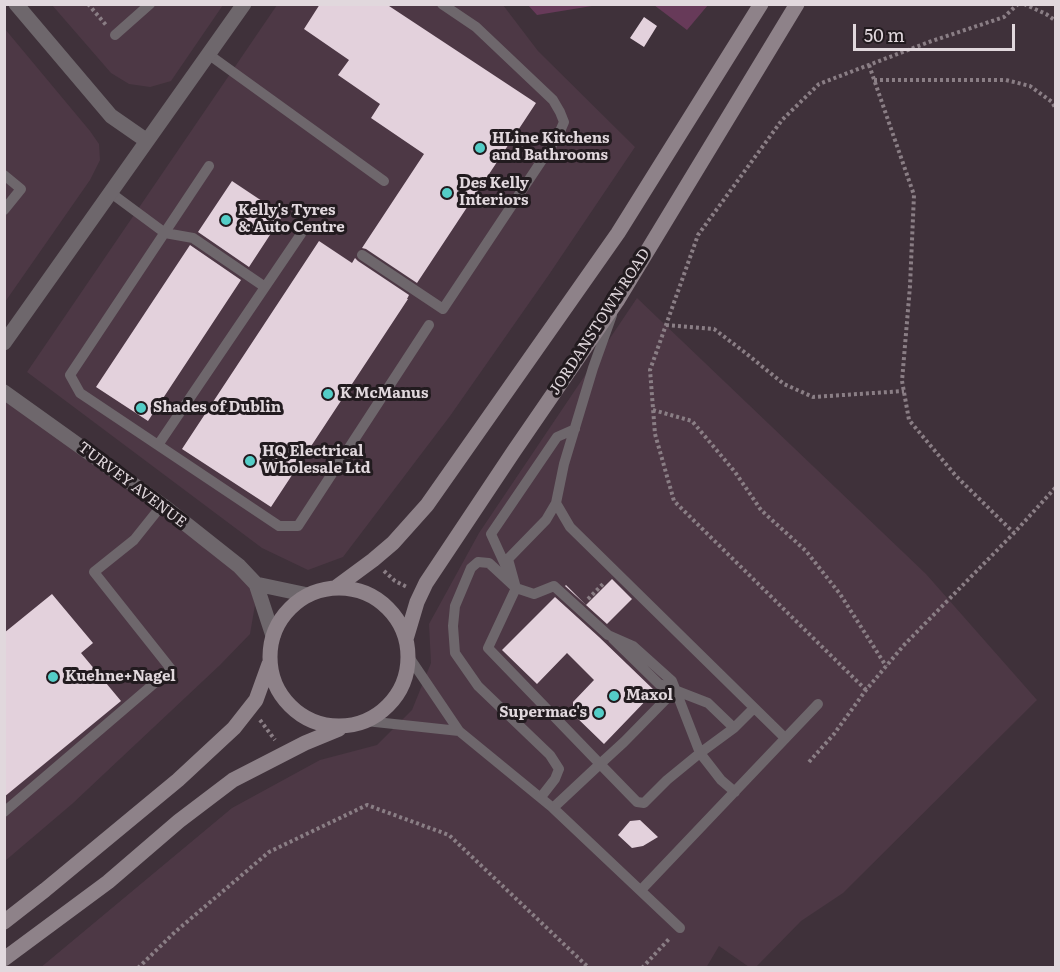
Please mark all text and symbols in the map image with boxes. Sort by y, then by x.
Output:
scale bar [856,12,1018,50]
text: 50 m [864,21,905,48]
place label: HLine Kitchens and Bathrooms [492,130,610,165]
marker: HLine Kitchens and Bathrooms [473,141,487,155]
place label: Des Kelly Interiors [459,175,529,210]
marker: Des Kelly Interiors [440,186,454,200]
place label: Kelly's Tyres & Auto Centre [238,202,345,237]
marker: Kelly's Tyres & Auto Centre [219,213,233,227]
street label: JORDANSTOWN ROAD [546,245,654,399]
place label: K McManus [340,385,428,403]
marker: K McManus [321,387,335,401]
place label: Shades of Dublin [153,399,281,417]
marker: Shades of Dublin [134,401,148,415]
street label: TURVEY AVENUE [74,438,190,532]
place label: HQ Electrical Wholesale Ltd [262,443,371,478]
marker: HQ Electrical Wholesale Ltd [243,454,257,468]
place label: Kuehne+Nagel [65,668,176,686]
marker: Kuehne+Nagel [46,670,60,684]
place label: Maxol [626,687,673,705]
marker: Maxol [607,689,621,703]
place label: Supermac's [499,704,587,722]
marker: Supermac's [592,706,606,720]

